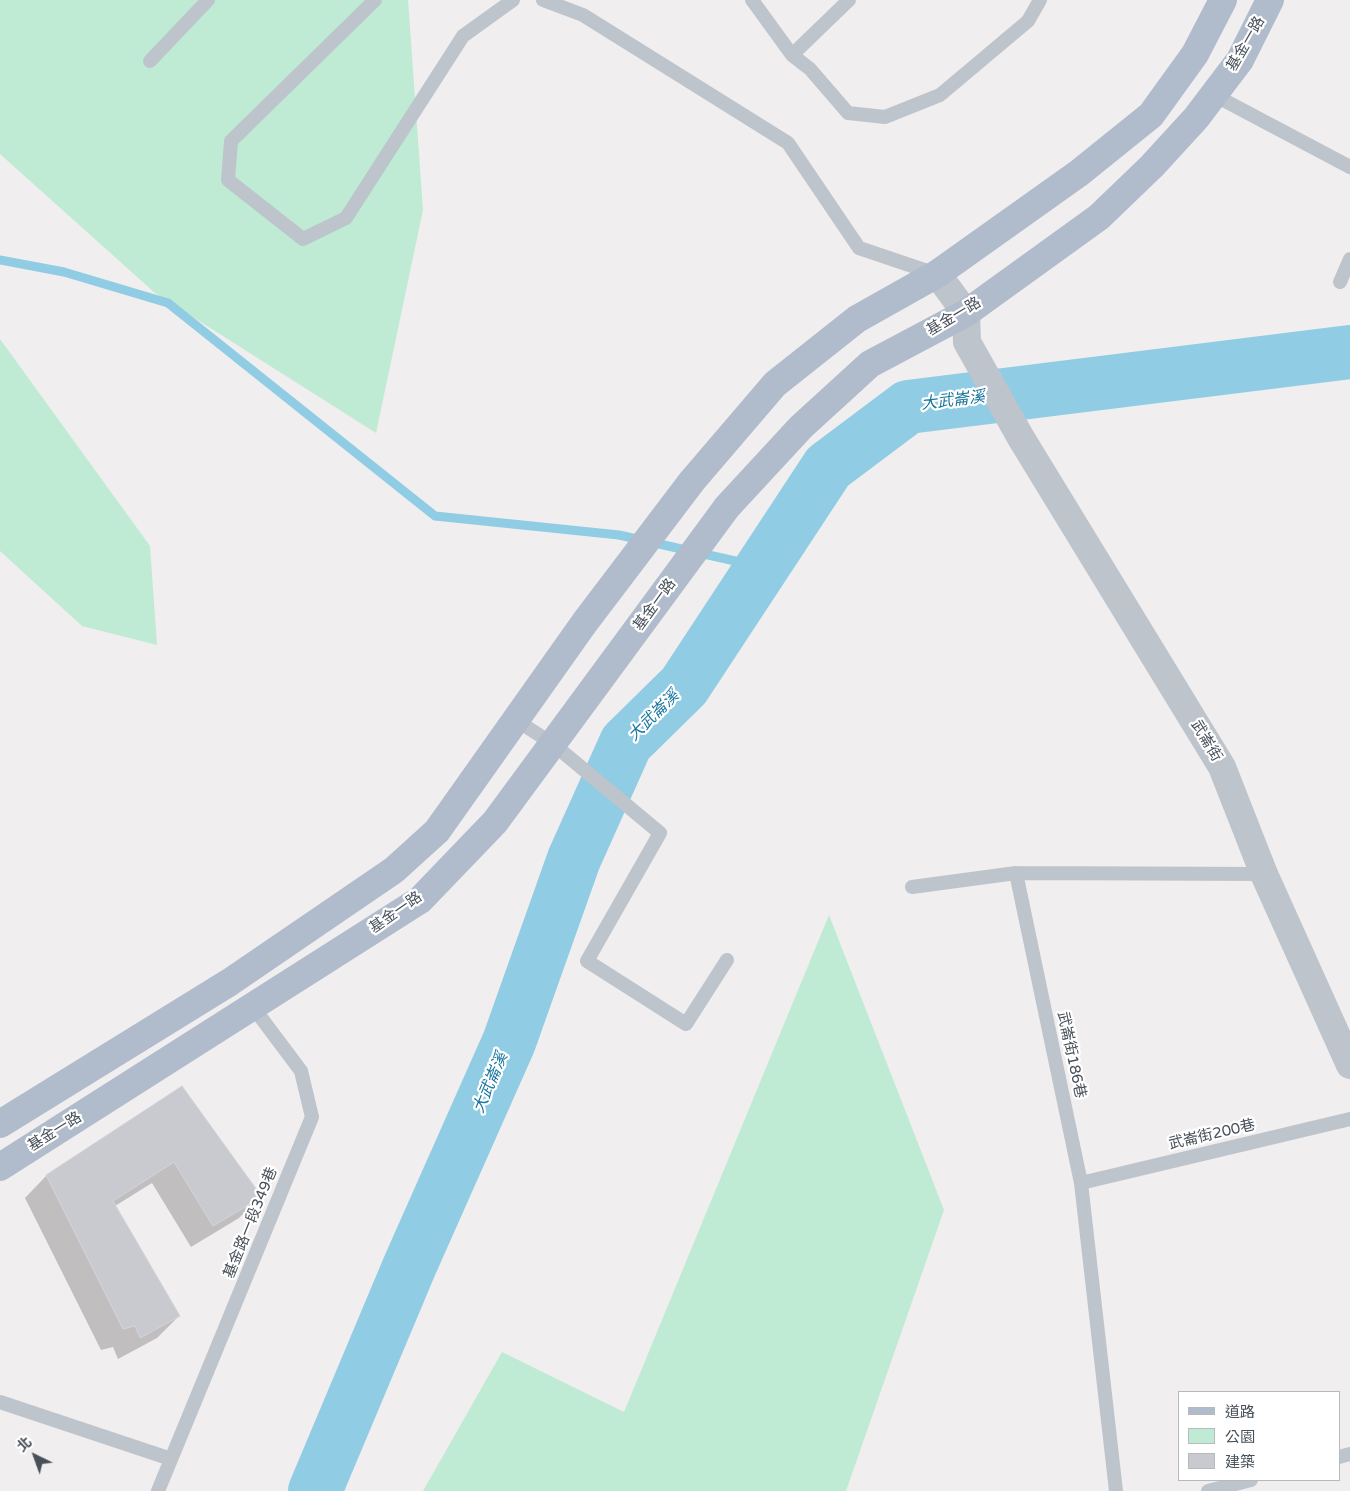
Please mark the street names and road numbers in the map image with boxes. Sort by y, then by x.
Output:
street label: 基金一路 [1223,14,1269,74]
street label: 基金一路 [924,294,984,340]
street label: 基金一路 [630,575,680,635]
street label: 武崙街 [1187,717,1225,765]
street label: 基金一路 [366,888,426,938]
street label: 武崙街186巷 [1053,1010,1089,1100]
street label: 基金一路 [25,1108,85,1156]
street label: 武崙街200巷 [1167,1116,1257,1154]
street label: 基金路一段349巷 [221,1165,281,1281]

